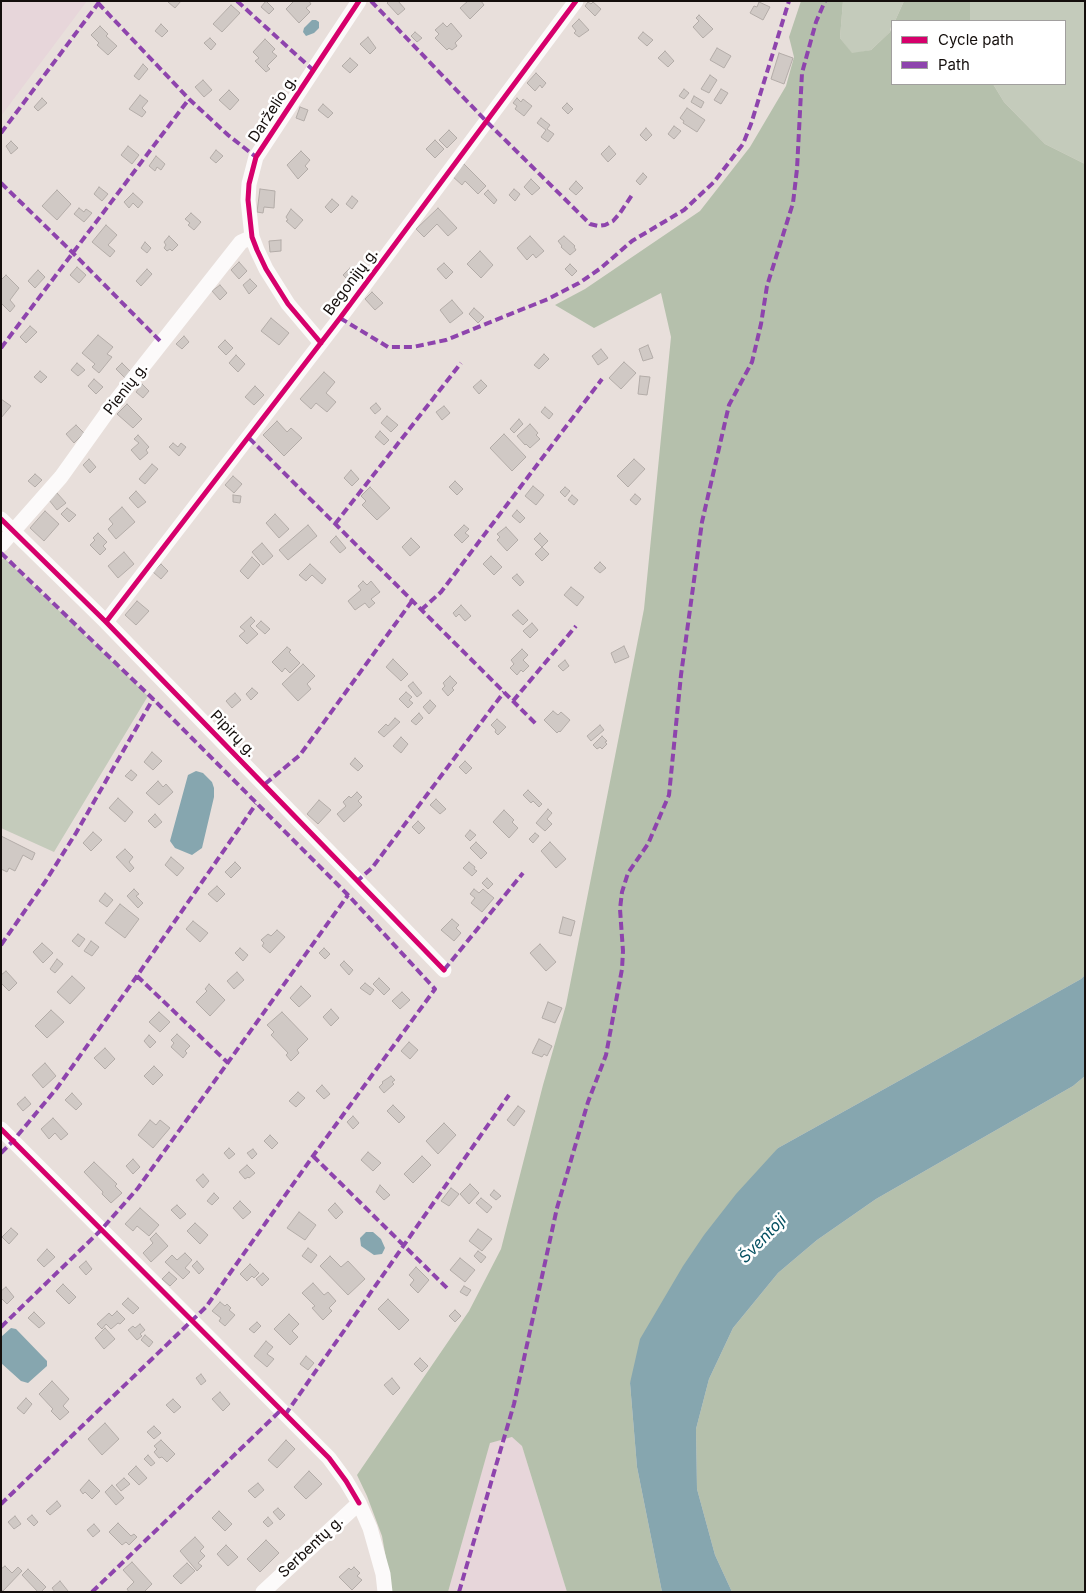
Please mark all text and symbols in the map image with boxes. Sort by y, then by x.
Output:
legend [891,20,1066,85]
text: Cycle path [938,30,1014,49]
text: Path [938,55,970,74]
street label: Darželio g. [245,72,301,146]
street label: Begonijų g. [320,245,382,319]
street label: Pienių g. [100,359,152,419]
street label: Pipirų g. [206,707,260,761]
water label: Šventoji [735,1211,791,1267]
street label: Serbentų g. [275,1512,347,1582]

